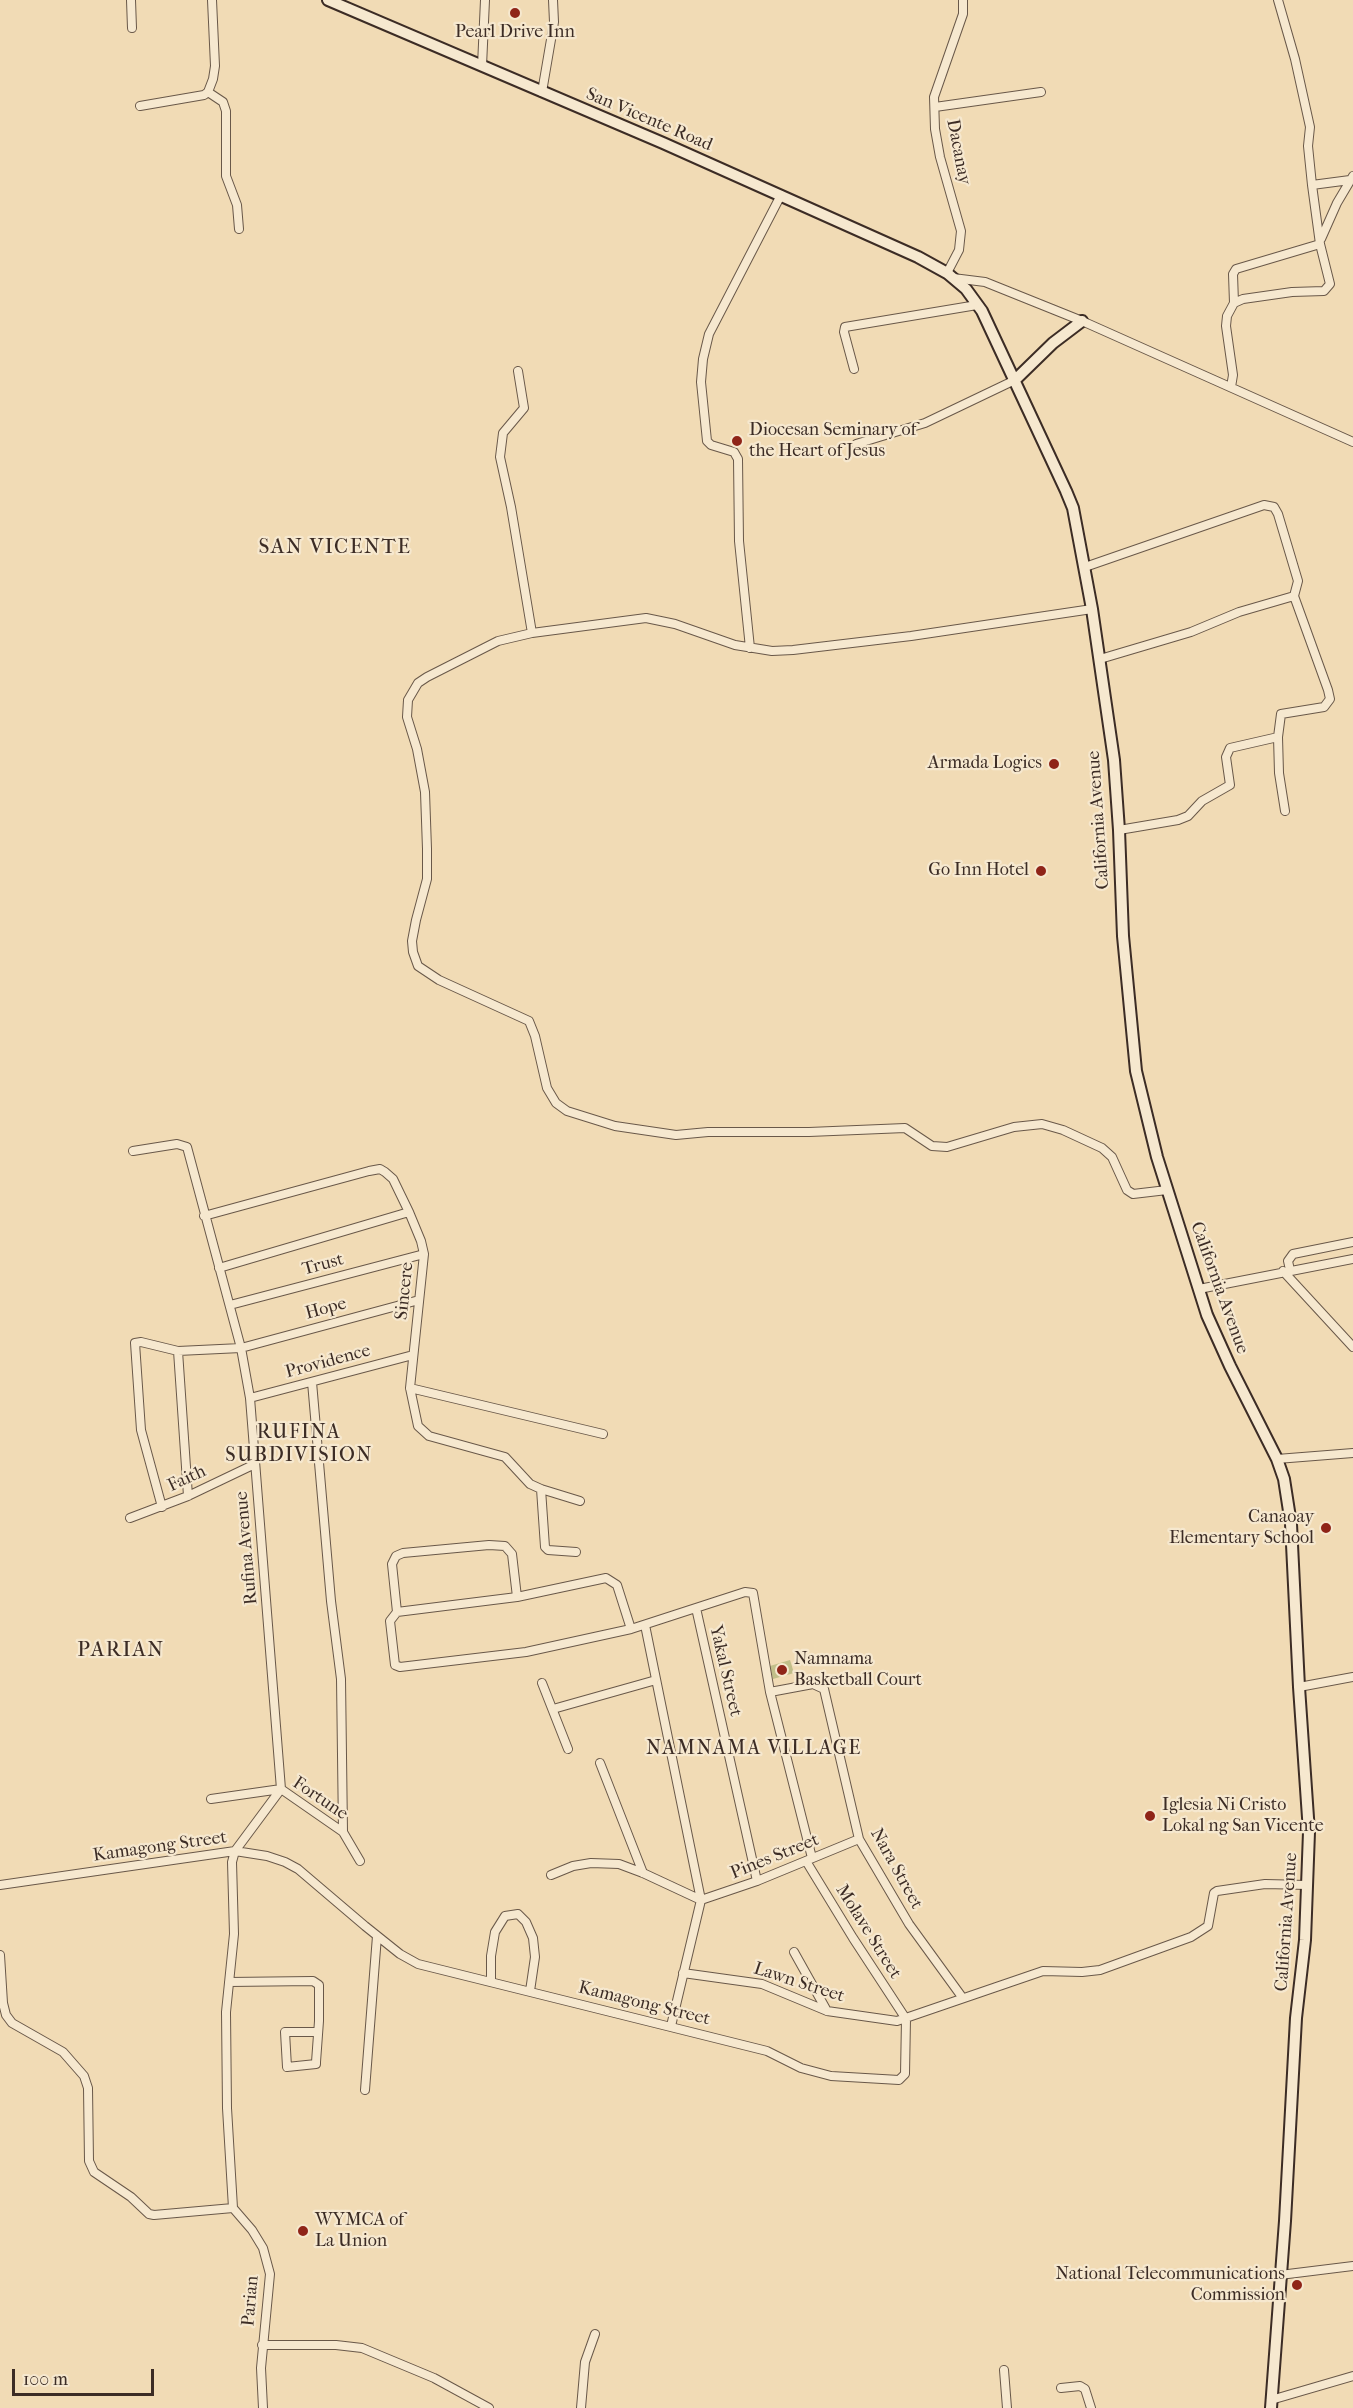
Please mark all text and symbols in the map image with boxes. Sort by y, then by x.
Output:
marker: Pearl Drive Inn [508,6,522,20]
place label: Pearl Drive Inn [455,22,575,44]
street label: San Vicente Road [583,84,715,156]
street label: Dacanay [941,117,975,187]
place label: Diocesan Seminary of the Heart of Jesus [749,420,916,462]
marker: Diocesan Seminary of the Heart of Jesus [730,434,744,448]
district label: SAN VICENTE [259,535,411,561]
street label: California Avenue [1083,750,1115,890]
place label: Armada Logics [928,753,1042,775]
marker: Armada Logics [1047,757,1061,771]
place label: Go Inn Hotel [928,860,1029,882]
marker: Go Inn Hotel [1034,864,1048,878]
street label: California Avenue [1185,1219,1253,1357]
street label: Trust [300,1249,346,1281]
street label: Sincere [391,1261,419,1321]
street label: Hope [303,1293,349,1325]
street label: Providence [283,1340,373,1384]
district label: RUFINA SUBDIVISION [225,1421,373,1468]
street label: Faith [164,1461,210,1497]
street label: Rufina Avenue [231,1490,263,1606]
place label: Canaoay Elementary School [1169,1507,1314,1550]
marker: Canaoay Elementary School [1319,1521,1333,1535]
street label: Yakal Street [704,1623,746,1719]
district label: PARIAN [77,1638,165,1664]
place label: Namnama Basketball Court [794,1649,922,1692]
marker: Namnama Basketball Court [775,1663,789,1677]
district label: NAMNAMA VILLAGE [646,1737,862,1761]
street label: Fortune [288,1773,352,1825]
place label: Iglesia Ni Cristo Lokal ng San Vicente [1162,1795,1324,1838]
marker: Iglesia Ni Cristo Lokal ng San Vicente [1143,1809,1157,1823]
street label: Nara Street [865,1825,927,1913]
street label: Kamagong Street [92,1827,228,1867]
street label: Pines Street [728,1829,822,1885]
street label: California Avenue [1271,1852,1303,1992]
street label: Molave Street [830,1881,906,1983]
street label: Lawn Street [751,1958,847,2008]
street label: Kamagong Street [576,1977,712,2031]
place label: WYMCA of La Union [315,2210,404,2252]
marker: WYMCA of La Union [296,2224,310,2238]
place label: National Telecommunications Commission [1055,2264,1285,2306]
street label: Parian [238,2275,264,2327]
marker: National Telecommunications Commission [1290,2278,1304,2292]
scale bar [15,2357,158,2395]
text: 100 m [23,2369,68,2390]

